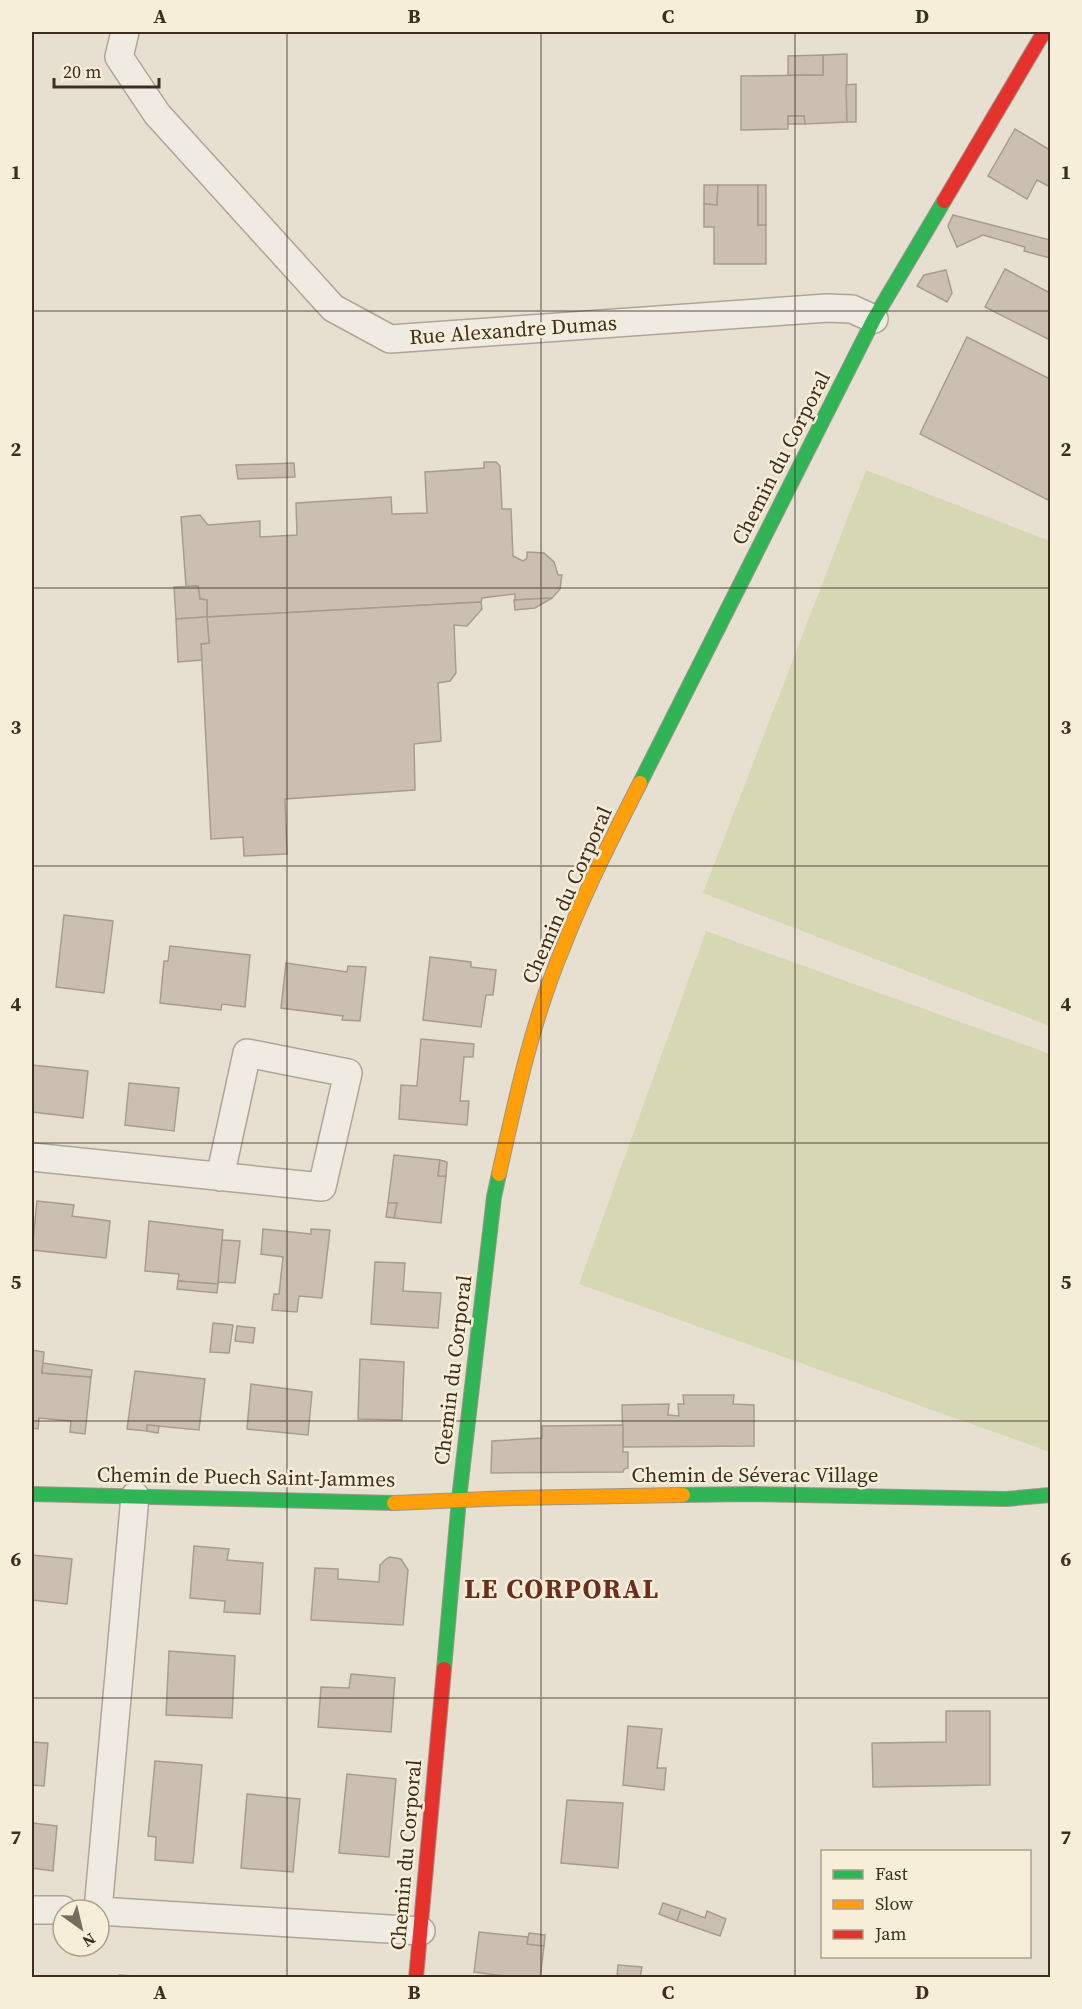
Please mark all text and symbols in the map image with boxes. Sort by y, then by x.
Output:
text: A [153,2,167,30]
text: B [407,2,421,30]
text: C [662,2,674,30]
text: D [915,2,929,30]
scale bar [54,51,159,89]
text: 20 m [63,59,101,84]
text: 1 [11,158,21,186]
text: 1 [1061,158,1071,186]
street label: Rue Alexandre Dumas [408,308,618,351]
street label: Chemin du Corporal [724,366,837,550]
text: 2 [11,435,22,463]
text: 2 [1061,435,1072,463]
text: 3 [11,713,22,741]
text: 3 [1061,713,1072,741]
street label: Chemin du Corporal [514,802,619,988]
text: 4 [11,990,22,1018]
text: 4 [1061,990,1072,1018]
text: 5 [11,1268,22,1296]
text: 5 [1061,1268,1072,1296]
street label: Chemin du Corporal [426,1273,479,1467]
street label: Chemin de Puech Saint-Jammes [97,1459,395,1494]
street label: Chemin de Séverac Village [632,1460,878,1489]
text: 6 [11,1545,22,1573]
text: 6 [1061,1545,1072,1573]
district label: LE CORPORAL [464,1570,660,1607]
street label: Chemin du Corporal [383,1758,428,1951]
text: 7 [11,1823,22,1851]
text: 7 [1061,1823,1072,1851]
legend [821,1850,1031,1958]
text: Fast [875,1861,908,1886]
text: Slow [875,1891,913,1916]
north arrow [51,1898,111,1958]
text: Jam [874,1921,907,1946]
text: N [78,1928,100,1953]
text: A [153,1978,167,2006]
text: B [407,1978,421,2006]
text: C [662,1978,674,2006]
text: D [915,1978,929,2006]

